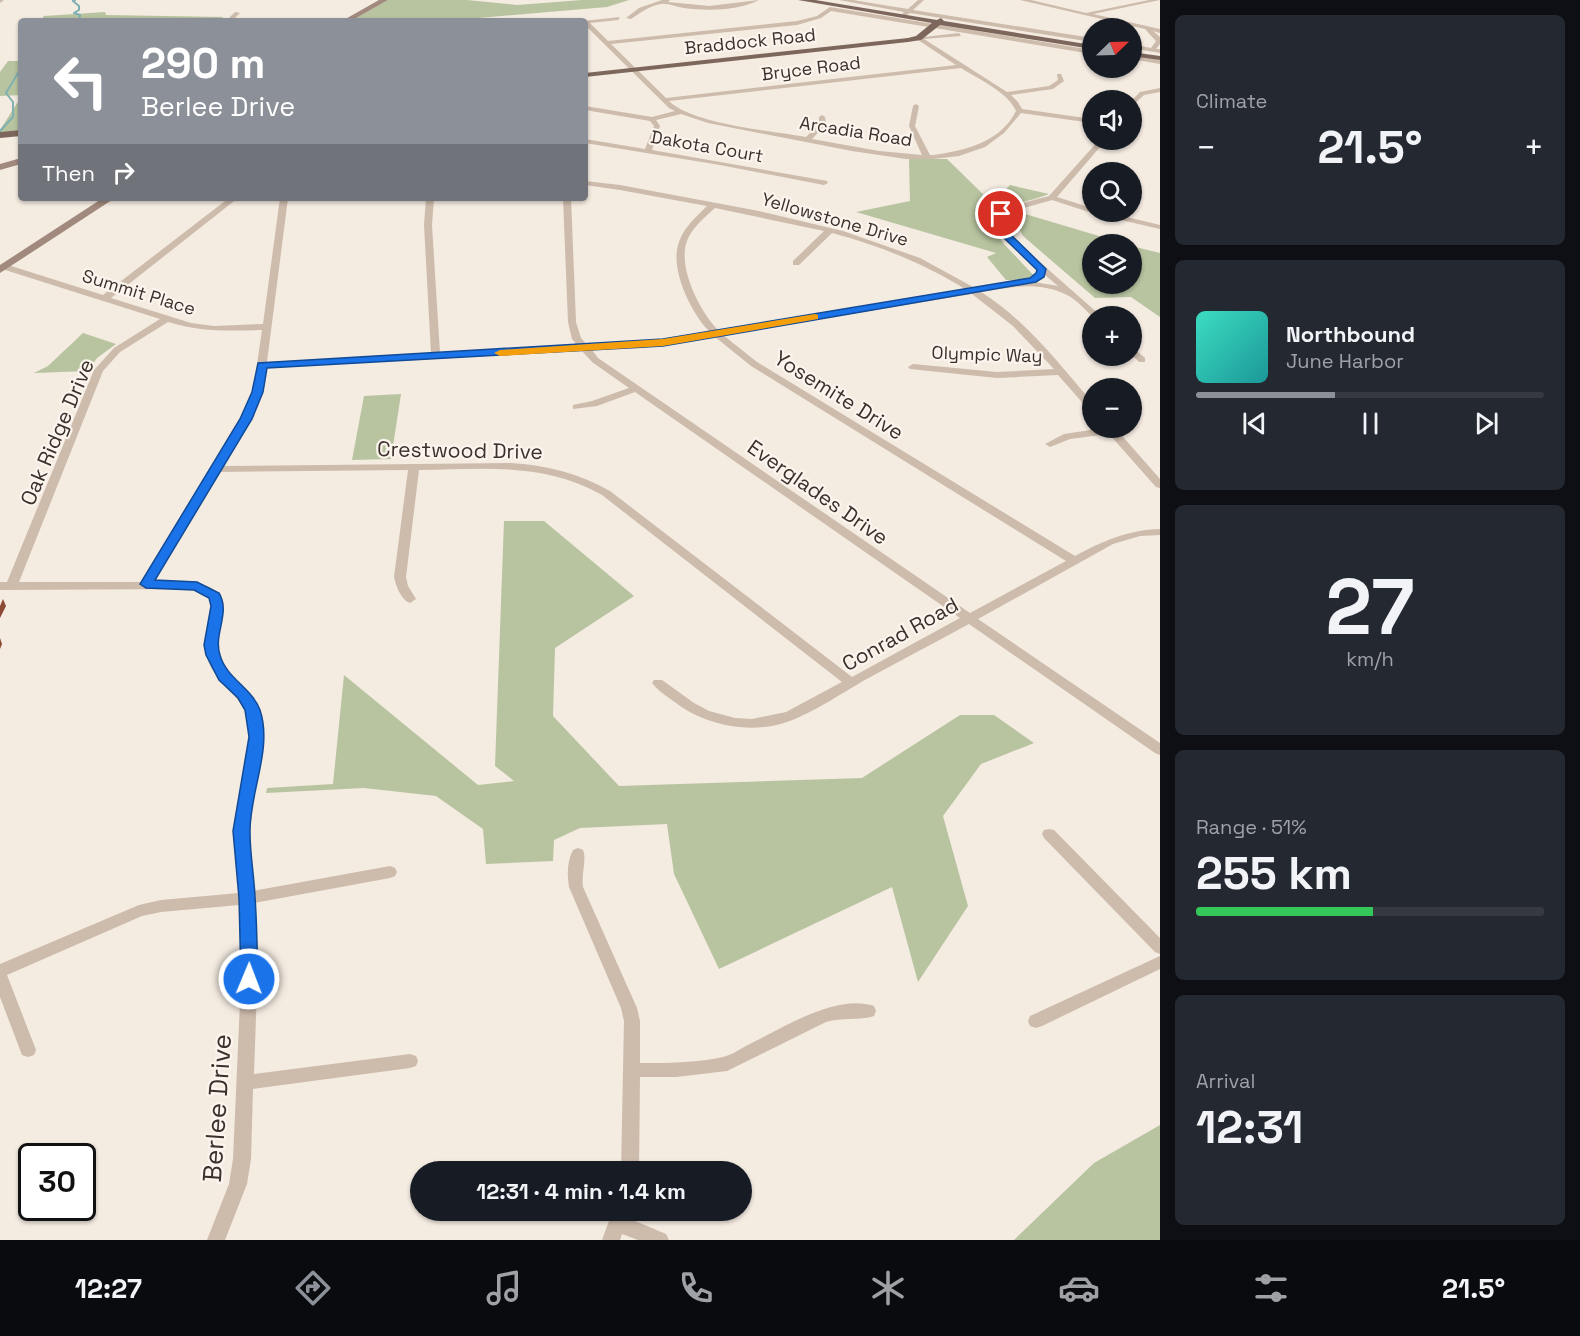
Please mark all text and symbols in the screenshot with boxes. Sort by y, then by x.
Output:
north arrow [1082,18,1142,78]
map controls [1082,18,1142,438]
street label: Braddock Road [683,23,817,59]
text: 290 m [141,37,266,90]
icon: left [42,42,120,120]
street label: Bryce Road [760,50,862,86]
text: Climate [1196,88,1267,114]
text: Berlee Drive [141,89,295,124]
button: sound [1082,90,1142,150]
street label: Arcadia Road [798,111,914,151]
text: 21.5° [1317,119,1423,176]
street label: Dakota Court [649,125,765,167]
text: − [1196,127,1216,169]
text: + [1524,127,1544,169]
icon: right [107,156,140,189]
text: Then [42,159,95,187]
button: search [1082,162,1142,222]
street label: Yellowstone Drive [759,187,911,251]
pin [975,188,1026,239]
icon: arrive [984,197,1017,230]
button: layers [1082,234,1142,294]
street label: Summit Place [80,264,198,320]
button: + [1082,306,1142,366]
text: Northbound [1286,320,1415,348]
street label: Olympic Way [931,341,1043,367]
street label: Yosemite Drive [769,344,909,446]
text: June Harbor [1286,348,1404,374]
street label: Oak Ridge Drive [14,355,100,509]
button: − [1082,378,1142,438]
icon: previous [1238,407,1271,440]
icon: pause [1354,407,1387,440]
icon: next [1470,407,1503,440]
street label: Everglades Drive [742,433,894,551]
street label: Crestwood Drive [377,435,543,465]
text: 27 [1326,557,1414,657]
street label: Conrad Road [837,591,963,677]
text: km/h [1346,646,1394,672]
text: Range · 51% [1196,814,1307,840]
text: 255 km [1196,845,1352,902]
position arrow [217,947,281,1011]
street label: Berlee Drive [195,1033,239,1183]
text: Arrival [1196,1068,1255,1094]
text: 12:31 [1196,1099,1303,1156]
speed limit sign: 30 [18,1143,96,1221]
text: 12:31 · 4 min · 1.4 km [476,1177,686,1205]
icon: directions [292,1267,334,1309]
icon: music [483,1267,525,1309]
icon: phone [675,1267,717,1309]
icon: climate [867,1267,909,1309]
icon: car [1058,1267,1100,1309]
icon: filters [1250,1267,1292,1309]
text: 12:27 [75,1271,142,1306]
text: 21.5° [1442,1271,1505,1306]

